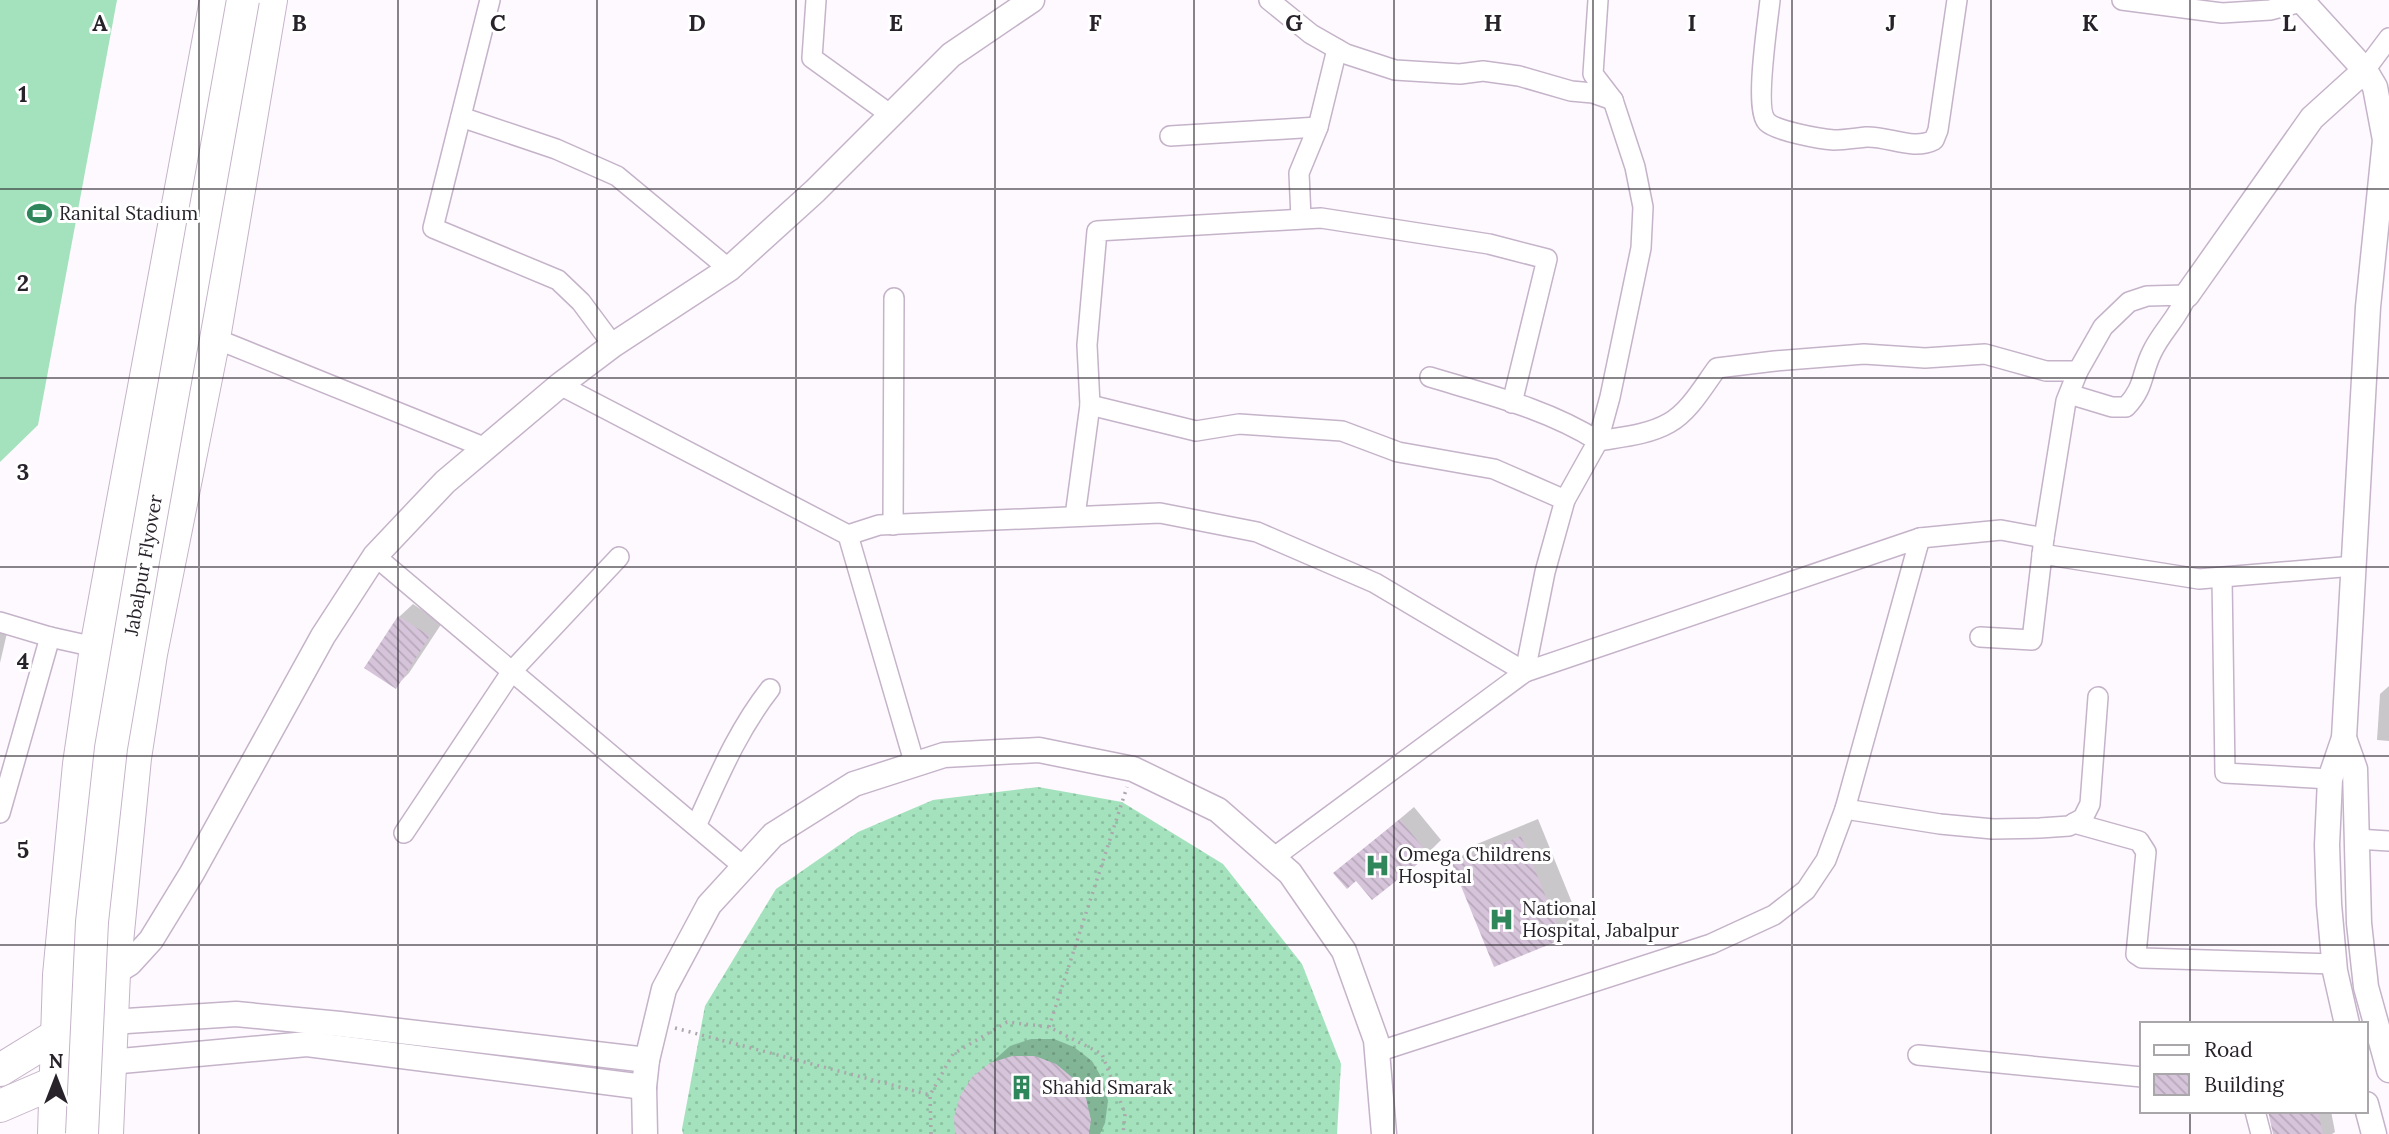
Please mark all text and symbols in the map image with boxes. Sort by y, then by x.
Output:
text: A [92,8,108,37]
text: B [291,8,307,37]
text: C [490,8,506,37]
text: D [688,8,706,37]
text: E [889,8,903,37]
text: F [1088,8,1102,37]
text: G [1285,8,1303,37]
text: H [1484,8,1502,37]
text: I [1688,8,1696,37]
text: J [1886,8,1896,37]
text: K [2082,8,2099,37]
text: L [2282,8,2296,37]
text: 1 [18,79,28,108]
sports icon: Ranital Stadium [25,199,53,227]
place label: Ranital Stadium [59,201,198,225]
text: 2 [17,268,29,297]
text: 3 [17,457,29,486]
street label: Jabalpur Flyover [119,492,167,638]
text: 4 [17,646,29,675]
text: 5 [17,835,29,864]
place label: Omega Childrens Hospital [1398,842,1551,888]
hospital icon: Omega Childrens Hospital [1364,851,1392,879]
place label: National Hospital, Jabalpur [1522,896,1680,942]
hospital icon: National Hospital, Jabalpur [1488,905,1516,933]
legend [2140,1022,2368,1113]
text: Road [2204,1036,2253,1063]
north arrow [21,1043,91,1113]
text: N [49,1049,64,1073]
text: Building [2204,1071,2284,1098]
building icon: Shahid Smarak [1008,1073,1036,1101]
place label: Shahid Smarak [1042,1075,1173,1099]

